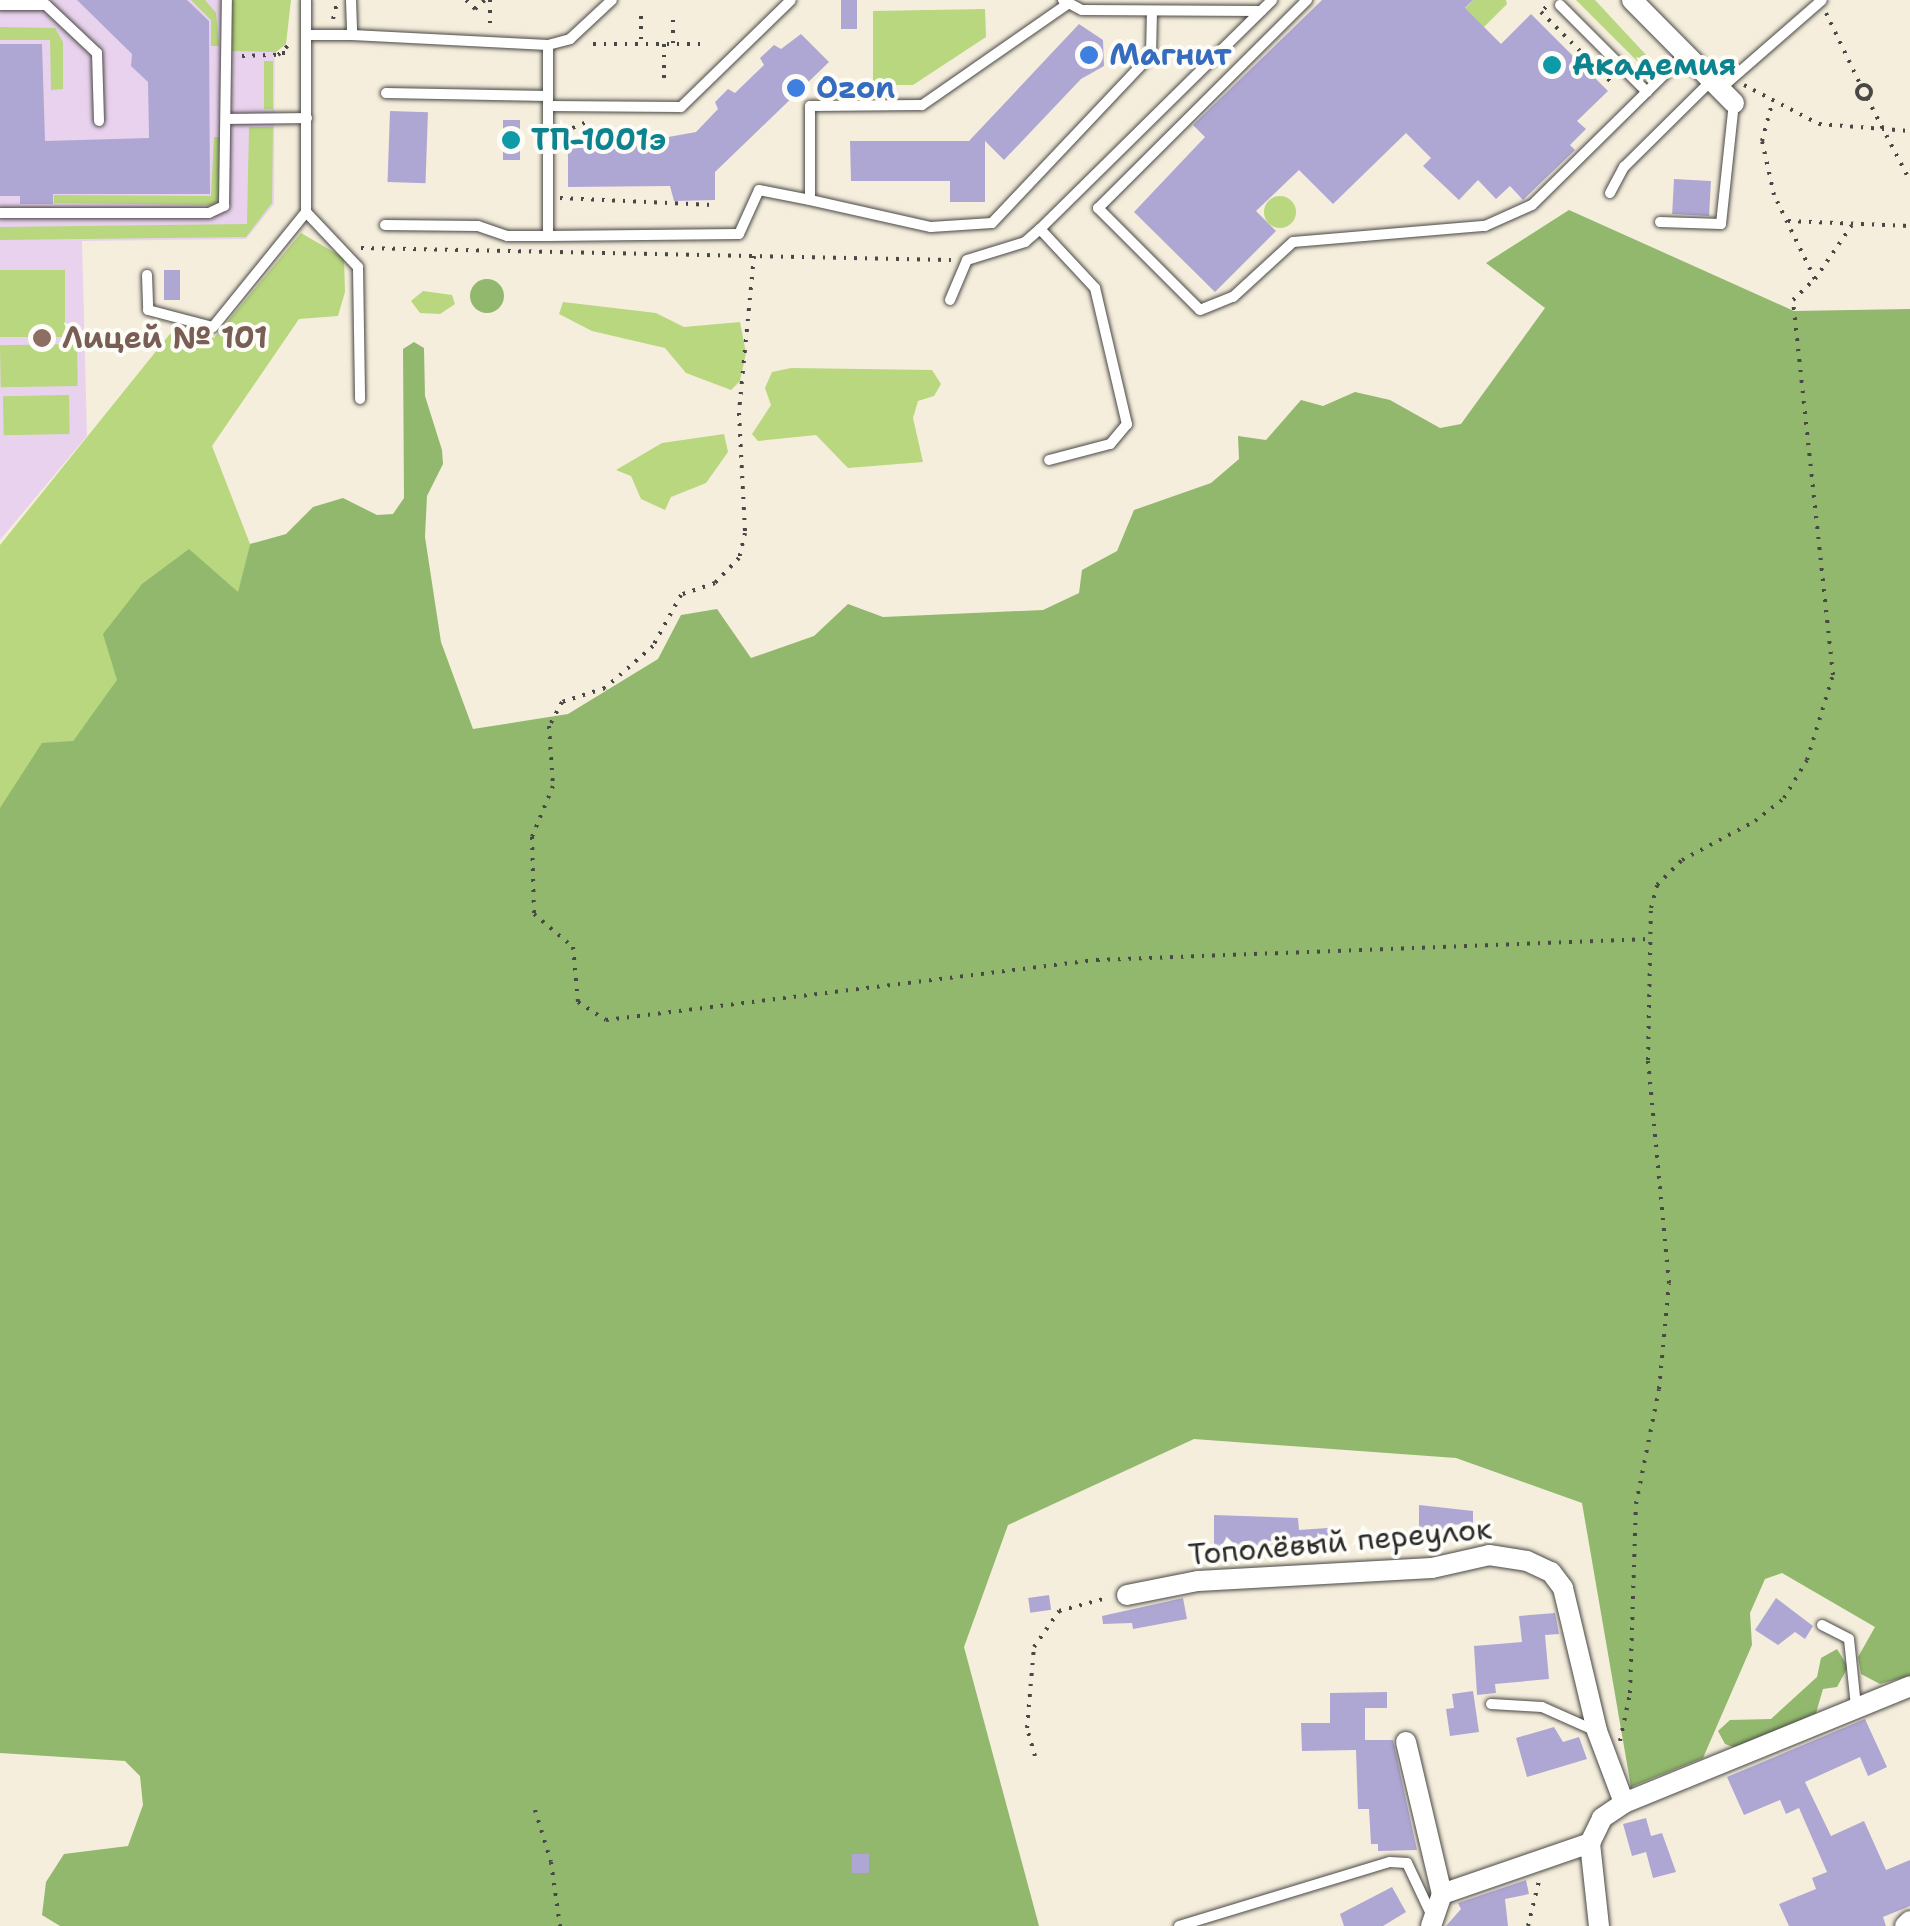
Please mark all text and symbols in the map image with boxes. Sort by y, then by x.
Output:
place label: Магнит [1109,37,1232,73]
marker: Магнит [1078,44,1100,66]
place label: Академия [1572,47,1736,83]
marker: Академия [1541,54,1563,76]
place label: Ozon [816,70,895,106]
marker: Ozon [785,77,807,99]
place label: ТП-1001э [531,122,666,158]
marker: ТП-1001э [500,129,522,151]
place label: Лицей № 101 [62,320,268,356]
marker: Лицей № 101 [31,327,53,349]
street label: Тополёвый переулок [1187,1511,1493,1573]

